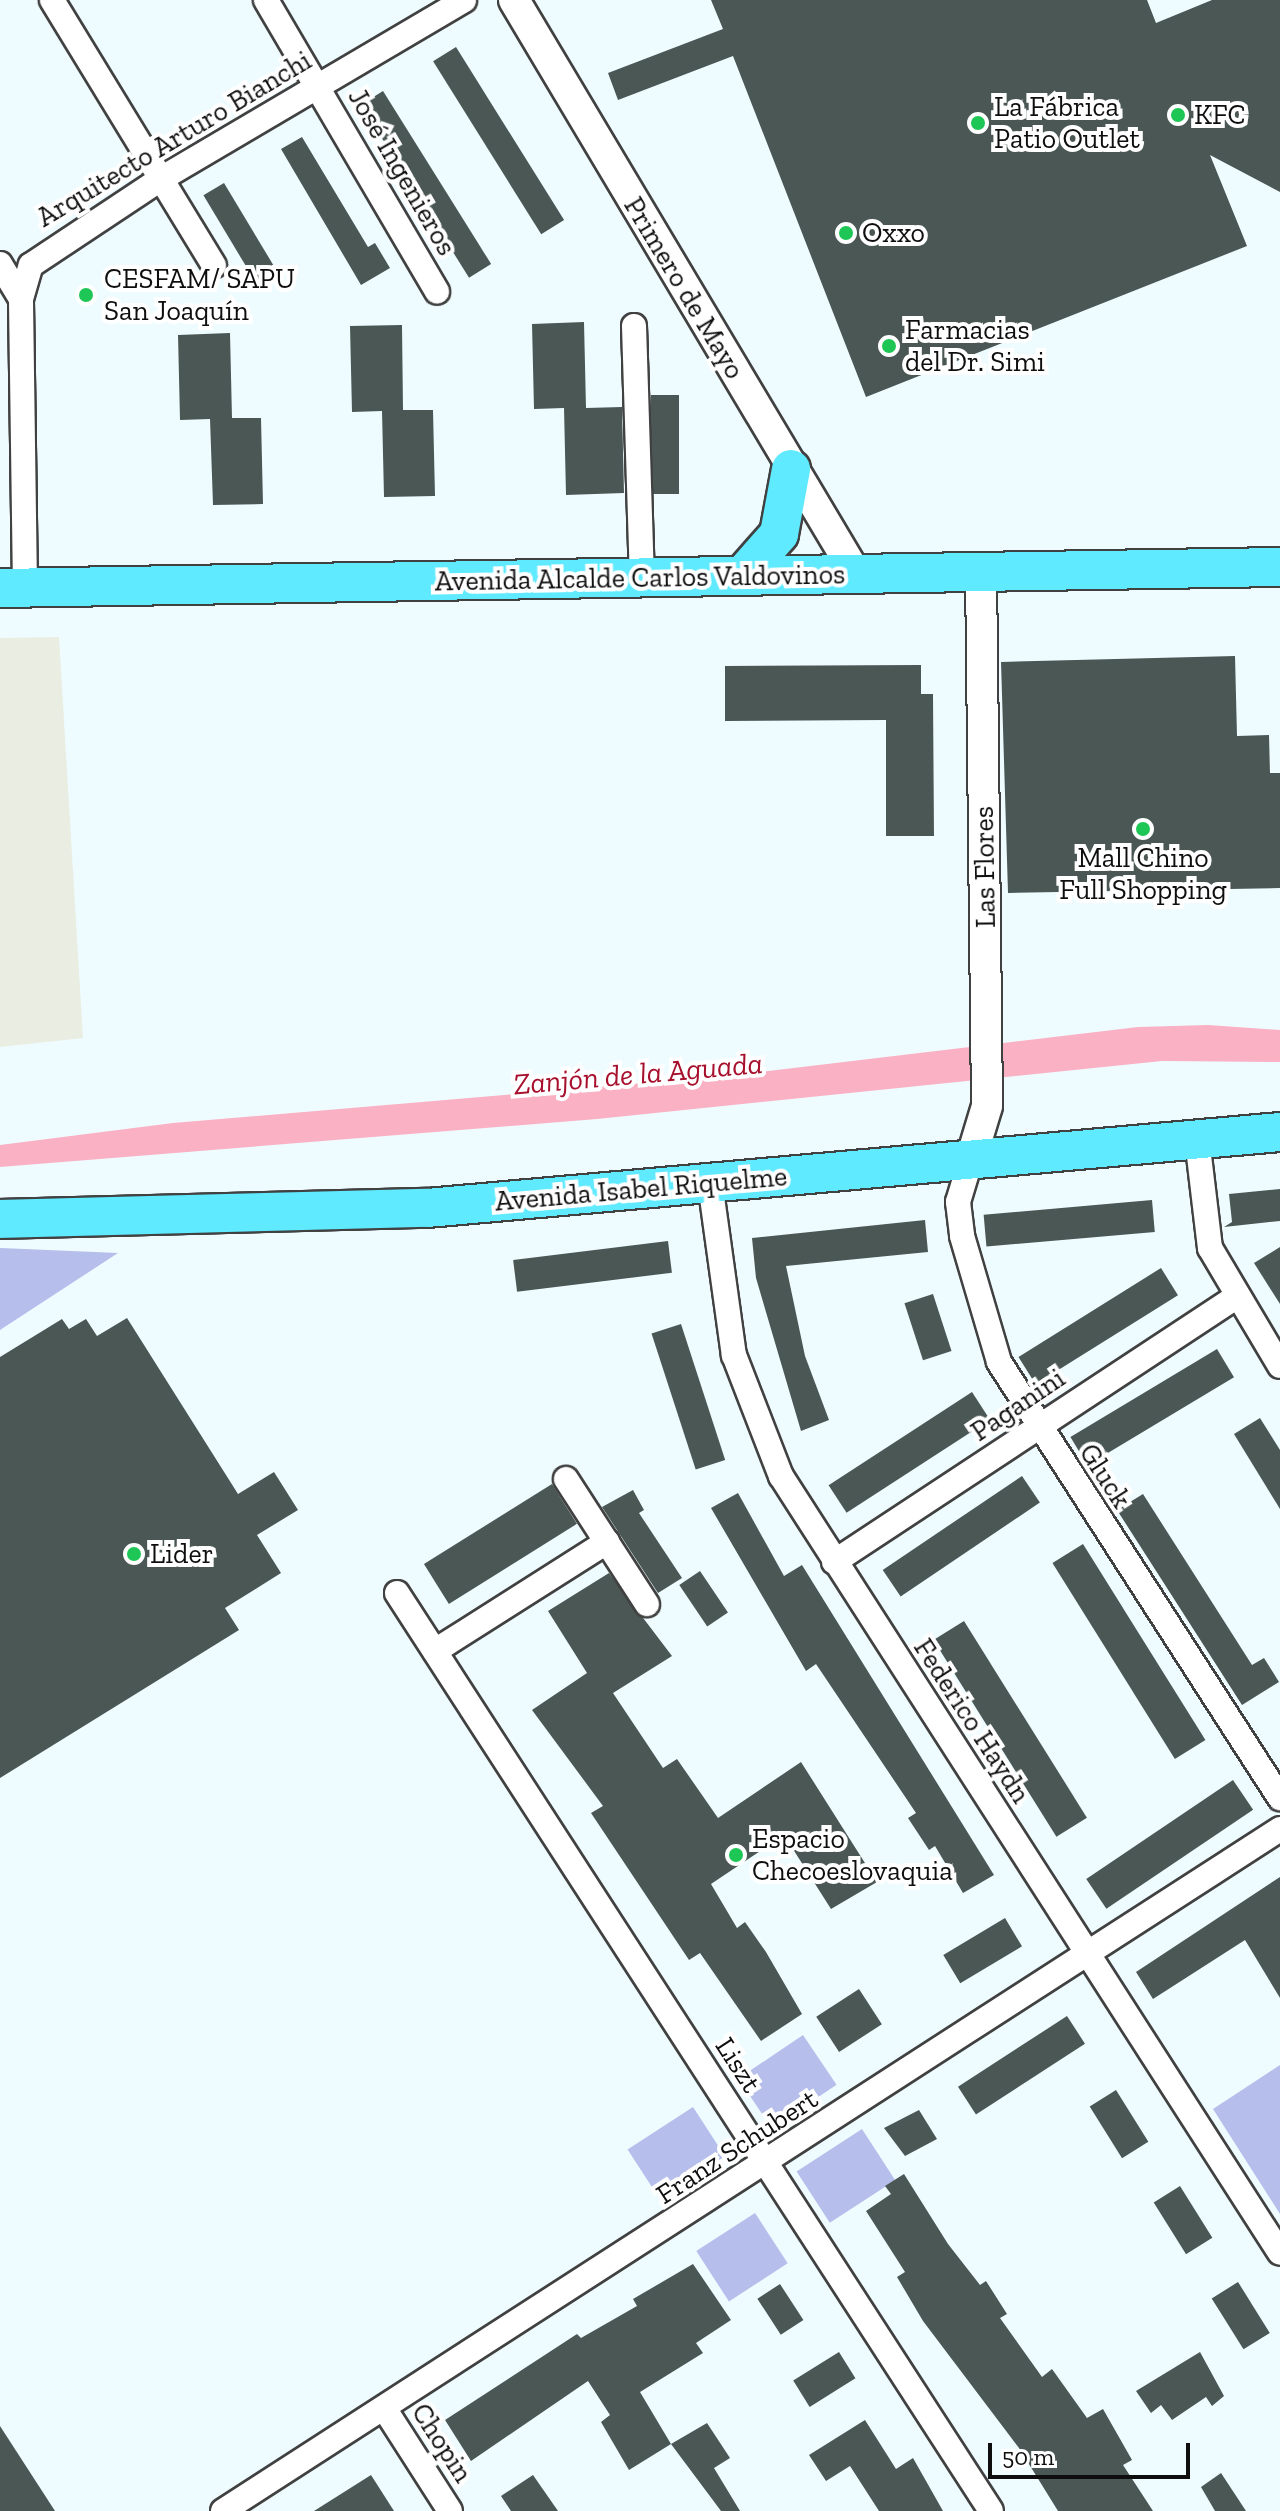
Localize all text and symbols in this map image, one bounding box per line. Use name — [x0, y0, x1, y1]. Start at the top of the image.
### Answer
street label: Arquitecto Arturo Bianchi — [30, 43, 318, 235]
street label: José Ingenieros — [341, 83, 463, 261]
place label: La Fábrica Patio Outlet — [994, 90, 1140, 156]
place label: KFC — [1194, 98, 1246, 132]
marker: KFC — [1169, 106, 1187, 124]
marker: La Fábrica Patio Outlet — [969, 114, 987, 132]
street label: Primero de Mayo — [617, 191, 751, 385]
place label: Oxxo — [862, 216, 925, 250]
marker: Oxxo — [837, 224, 855, 242]
place label: CESFAM/ SAPU San Joaquín — [104, 262, 295, 328]
marker: CESFAM/ SAPU San Joaquín — [75, 284, 97, 306]
place label: Farmacias del Dr. Simi — [905, 313, 1045, 379]
marker: Farmacias del Dr. Simi — [880, 337, 898, 355]
street label: Avenida Alcalde Carlos Valdovinos — [434, 558, 846, 598]
street label: Las Flores — [967, 806, 1003, 928]
marker: Mall Chino Full Shopping — [1134, 820, 1152, 838]
place label: Mall Chino Full Shopping — [1059, 841, 1227, 907]
water label: Zanjón de la Aguada — [511, 1045, 765, 1103]
street label: Avenida Isabel Riquelme — [494, 1159, 788, 1219]
street label: Paganini — [965, 1361, 1071, 1449]
street label: Gluck — [1072, 1437, 1138, 1515]
place label: Lider — [150, 1537, 213, 1571]
marker: Lider — [125, 1545, 143, 1563]
street label: Federico Haydn — [906, 1633, 1038, 1809]
place label: Espacio Checoeslovaquia — [752, 1822, 953, 1888]
marker: Espacio Checoeslovaquia — [727, 1846, 745, 1864]
street label: Liszt — [708, 2031, 768, 2099]
street label: Franz Schubert — [650, 2082, 824, 2212]
street label: Chopin — [404, 2397, 480, 2489]
scale bar — [992, 2427, 1194, 2477]
text: 50 m — [1002, 2442, 1054, 2471]

